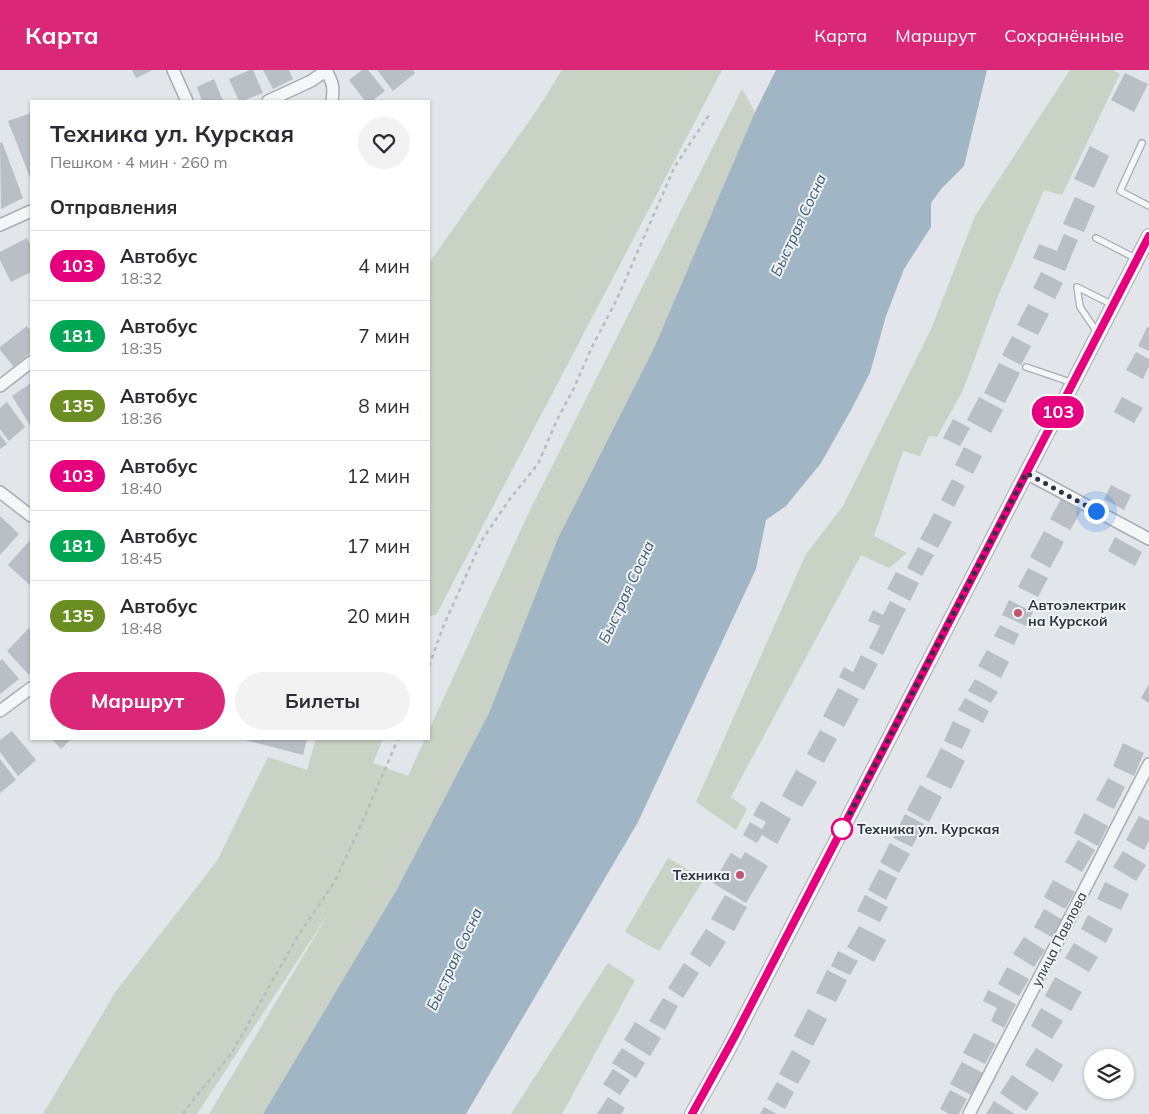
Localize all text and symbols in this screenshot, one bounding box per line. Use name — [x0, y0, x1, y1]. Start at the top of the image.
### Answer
text: Карта — [25, 20, 99, 50]
text: Карта — [814, 24, 867, 47]
text: Маршрут — [895, 24, 976, 47]
text: Сохранённые — [1004, 24, 1124, 47]
button: heart — [358, 117, 410, 169]
text: Техника ул. Курская — [50, 118, 294, 148]
text: Пешком · 4 мин · 260 m — [50, 152, 228, 172]
water label: Быстрая Сосна — [766, 171, 830, 279]
text: Отправления — [50, 195, 177, 219]
text: Автобус — [120, 244, 198, 268]
text: 103 — [61, 254, 94, 277]
text: 4 мин — [358, 254, 410, 278]
text: 18:32 — [120, 268, 162, 288]
text: Автобус — [120, 314, 198, 338]
text: 181 — [61, 324, 94, 347]
text: 7 мин — [358, 324, 410, 348]
text: 18:35 — [120, 338, 162, 358]
text: Автобус — [120, 384, 198, 408]
text: 135 — [61, 394, 94, 417]
text: 8 мин — [358, 394, 410, 418]
line badge: 103 — [1029, 396, 1087, 428]
text: 103 — [1042, 400, 1074, 423]
text: 18:36 — [120, 408, 162, 428]
text: Автобус — [120, 454, 198, 478]
text: 103 — [61, 464, 94, 487]
text: 12 мин — [347, 464, 410, 488]
text: 18:40 — [120, 478, 162, 498]
your location — [1084, 499, 1109, 524]
text: Автобус — [120, 524, 198, 548]
text: 181 — [61, 534, 94, 557]
text: 17 мин — [347, 534, 410, 558]
water label: Быстрая Сосна — [594, 538, 658, 646]
text: 18:45 — [120, 548, 162, 568]
text: Автобус — [120, 594, 198, 618]
place label: Автоэлектрик на Курской — [1028, 596, 1127, 630]
text: 135 — [61, 604, 94, 627]
text: 20 мин — [347, 604, 410, 628]
marker: Автоэлектрик на Курской — [1012, 607, 1024, 619]
text: 18:48 — [120, 618, 162, 638]
button: Маршрут — [50, 672, 225, 730]
button: Билеты — [235, 672, 410, 730]
marker: Техника ул. Курская — [831, 818, 853, 840]
place label: Техника ул. Курская — [857, 820, 999, 838]
place label: Техника — [673, 866, 730, 884]
marker: Техника — [734, 869, 746, 881]
street label: улица Павлова — [1027, 888, 1091, 990]
water label: Быстрая Сосна — [422, 905, 486, 1013]
map controls — [1084, 1049, 1134, 1099]
button: layers — [1084, 1049, 1134, 1099]

